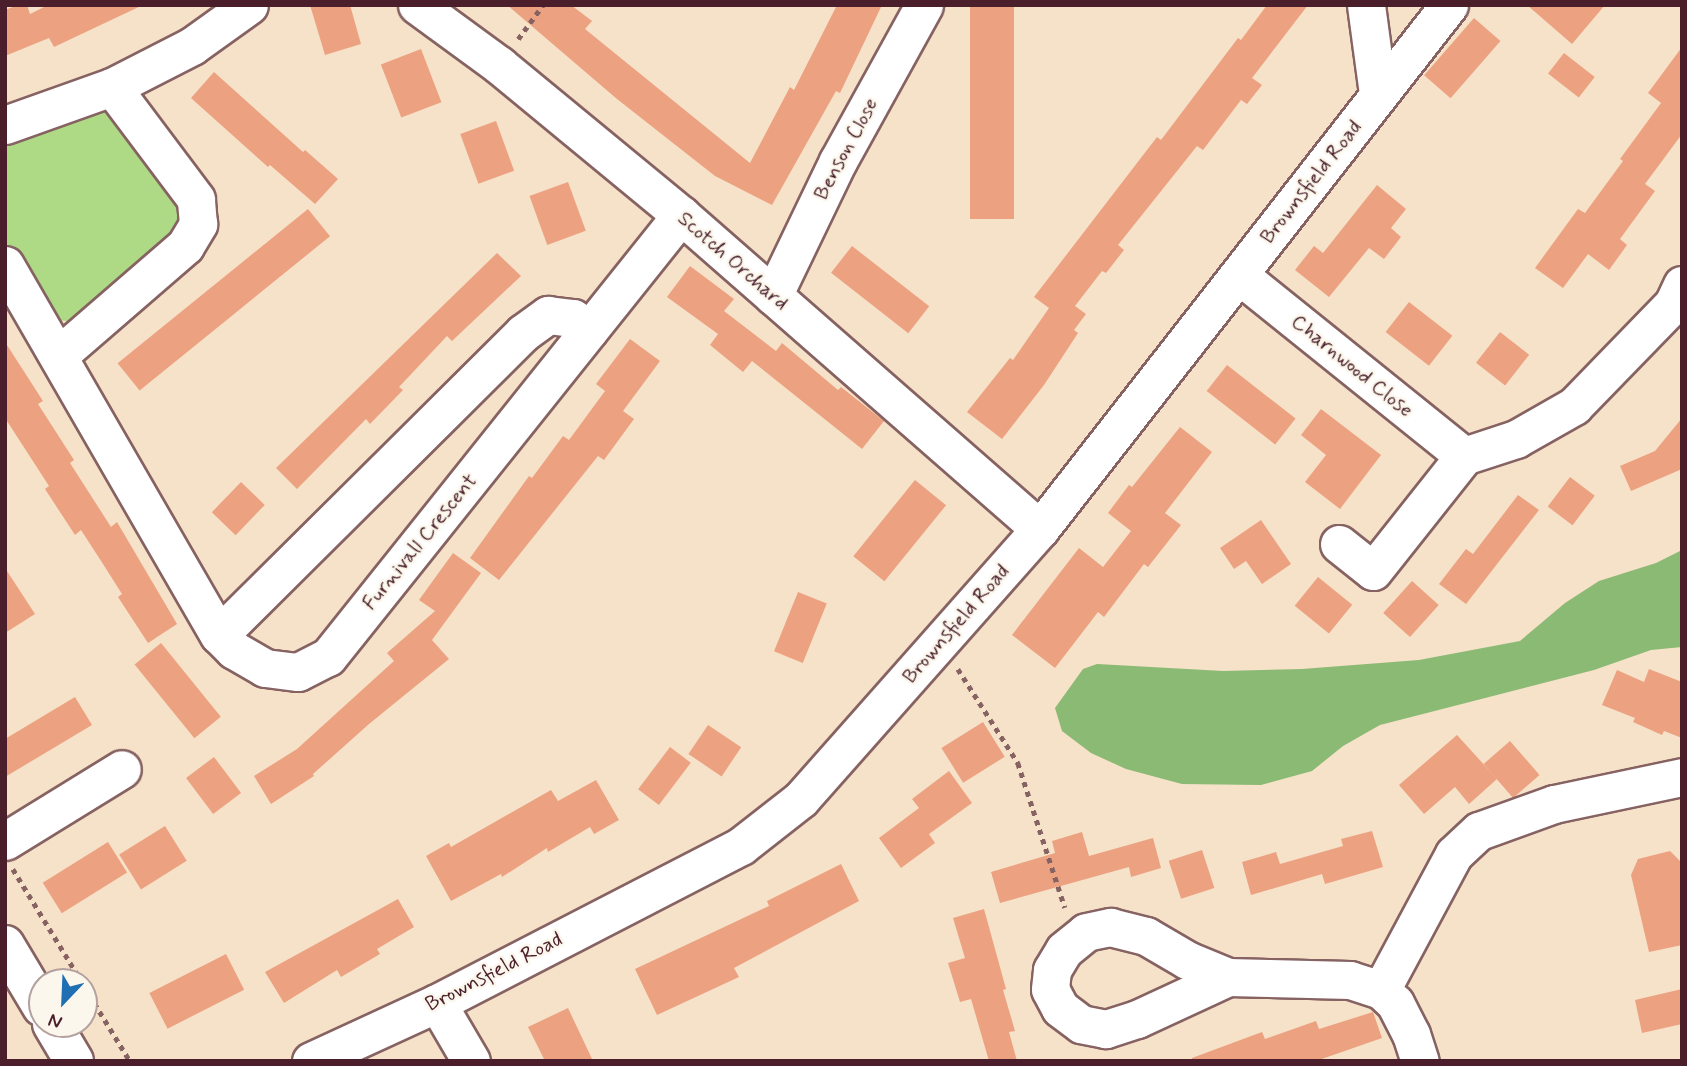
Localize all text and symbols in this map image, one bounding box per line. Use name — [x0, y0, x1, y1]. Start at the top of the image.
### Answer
street label: Benson Close — [808, 92, 884, 206]
street label: Brownsfield Road — [1255, 116, 1367, 248]
street label: Scotch Orchard — [672, 206, 794, 316]
street label: Charnwood Close — [1286, 309, 1418, 423]
street label: Furnivall Crescent — [357, 469, 483, 615]
street label: Brownsfield Road — [898, 560, 1014, 688]
street label: Brownsfield Road — [422, 927, 566, 1017]
north arrow — [28, 968, 98, 1038]
text: N — [45, 1007, 66, 1035]

